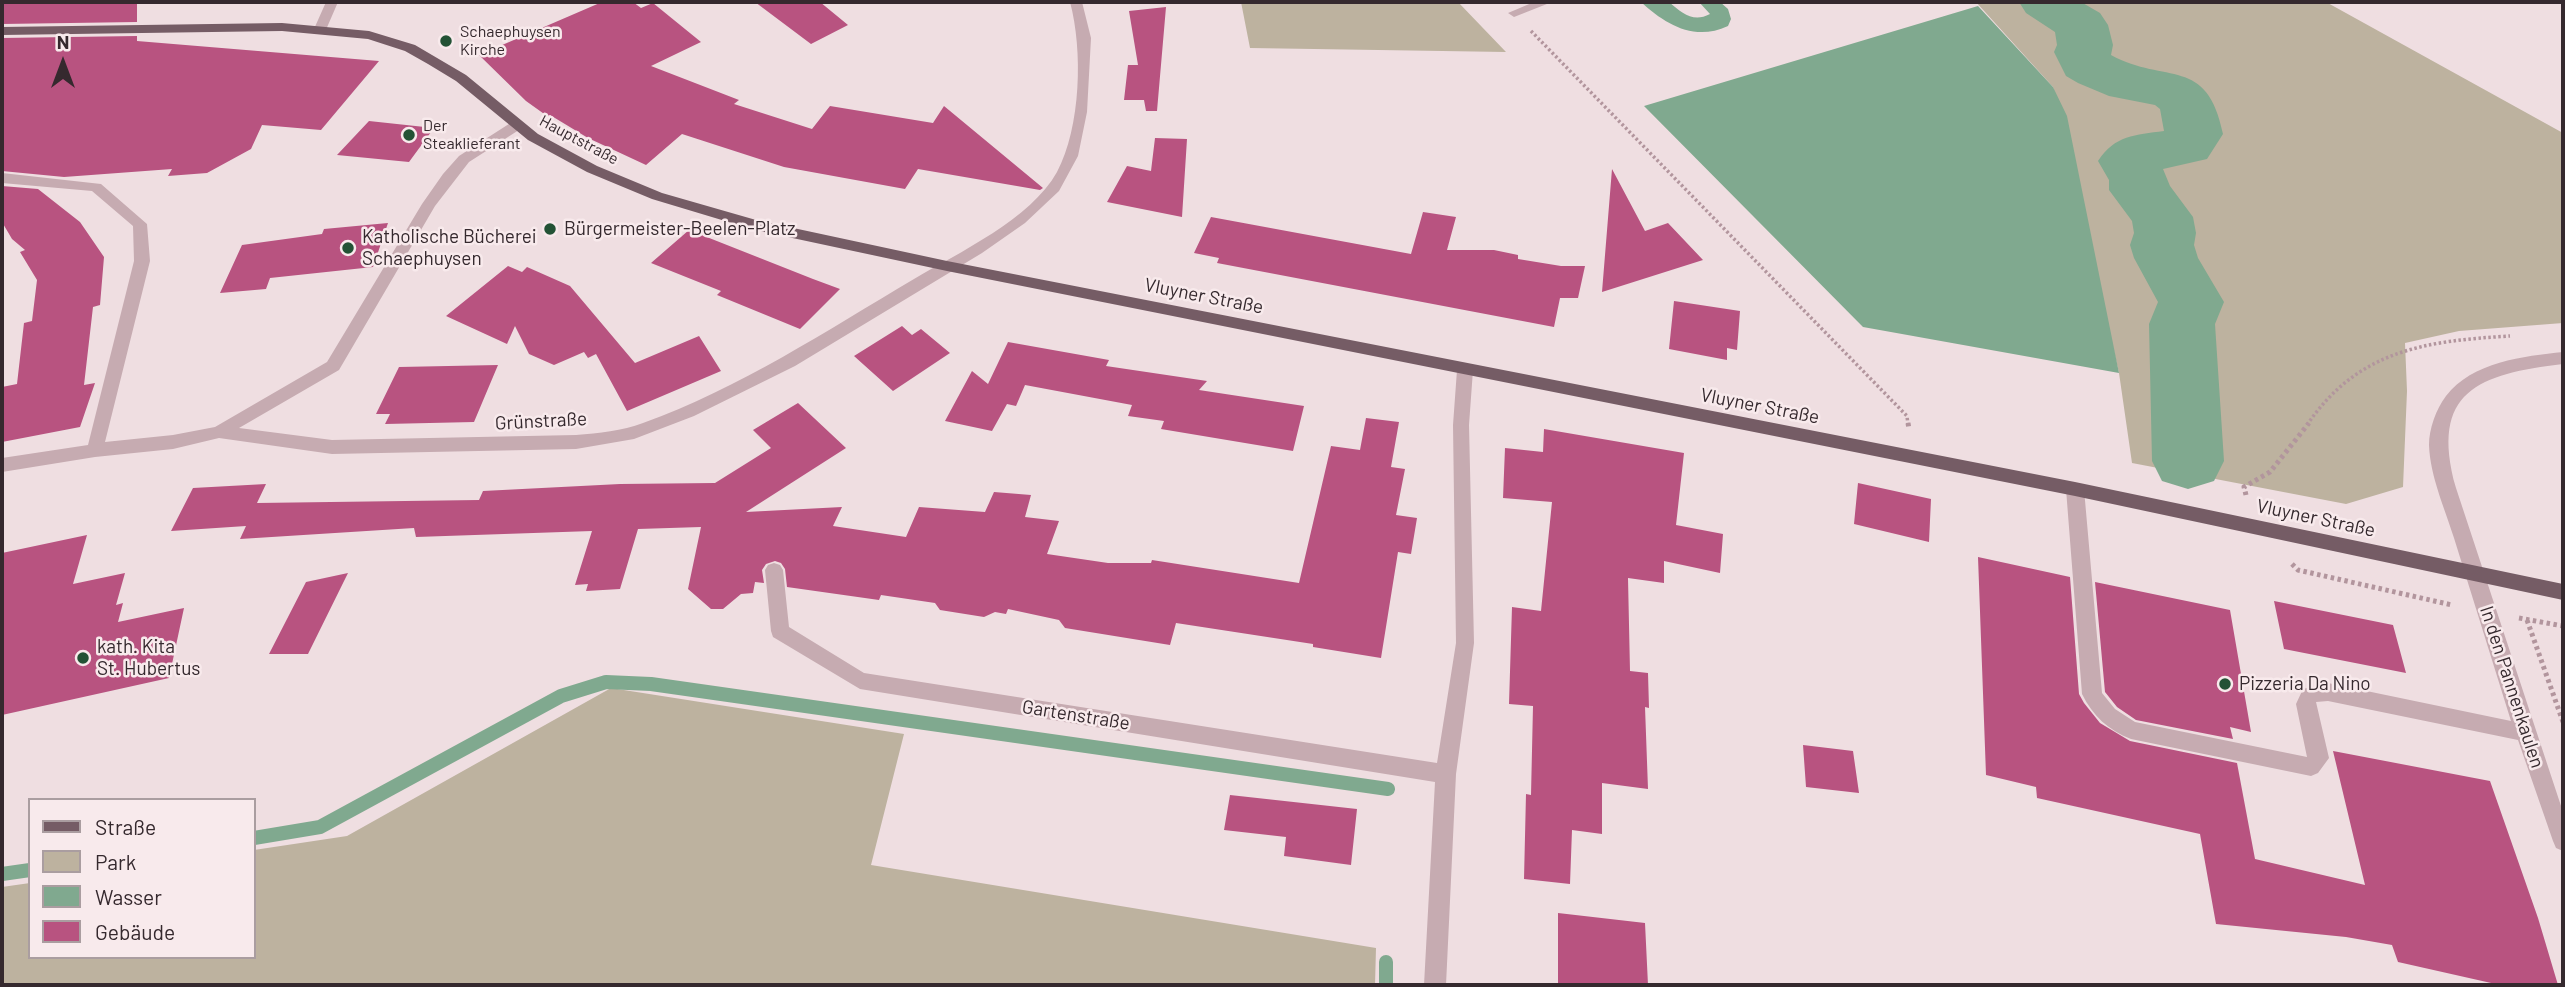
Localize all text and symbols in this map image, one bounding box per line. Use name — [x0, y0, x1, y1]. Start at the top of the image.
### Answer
place label: Schaephuysen Kirche — [460, 22, 561, 60]
north arrow — [28, 28, 98, 98]
text: N — [57, 30, 69, 53]
marker: Schaephuysen Kirche — [438, 33, 454, 49]
street label: Hauptstraße — [536, 111, 622, 169]
place label: Der Steaklieferant — [423, 116, 521, 154]
marker: Der Steaklieferant — [401, 127, 417, 143]
place label: Bürgermeister-Beelen-Platz — [564, 218, 795, 240]
marker: Bürgermeister-Beelen-Platz — [542, 221, 558, 237]
place label: Katholische Bücherei Schaephuysen — [362, 226, 537, 270]
marker: Katholische Bücherei Schaephuysen — [340, 240, 356, 256]
street label: Vluyner Straße — [1143, 273, 1265, 319]
street label: Vluyner Straße — [1699, 383, 1821, 429]
street label: Grünstraße — [494, 407, 588, 435]
street label: Vluyner Straße — [2255, 494, 2377, 542]
street label: In den Pannenkaulen — [2475, 603, 2549, 771]
place label: kath. Kita St. Hubertus — [97, 636, 200, 680]
marker: kath. Kita St. Hubertus — [75, 650, 91, 666]
place label: Pizzeria Da Nino — [2239, 673, 2371, 695]
marker: Pizzeria Da Nino — [2217, 676, 2233, 692]
street label: Gartenstraße — [1021, 695, 1131, 735]
legend — [28, 798, 256, 959]
text: Straße — [95, 814, 156, 839]
text: Park — [95, 849, 136, 874]
text: Wasser — [95, 884, 162, 909]
text: Gebäude — [95, 919, 175, 944]

